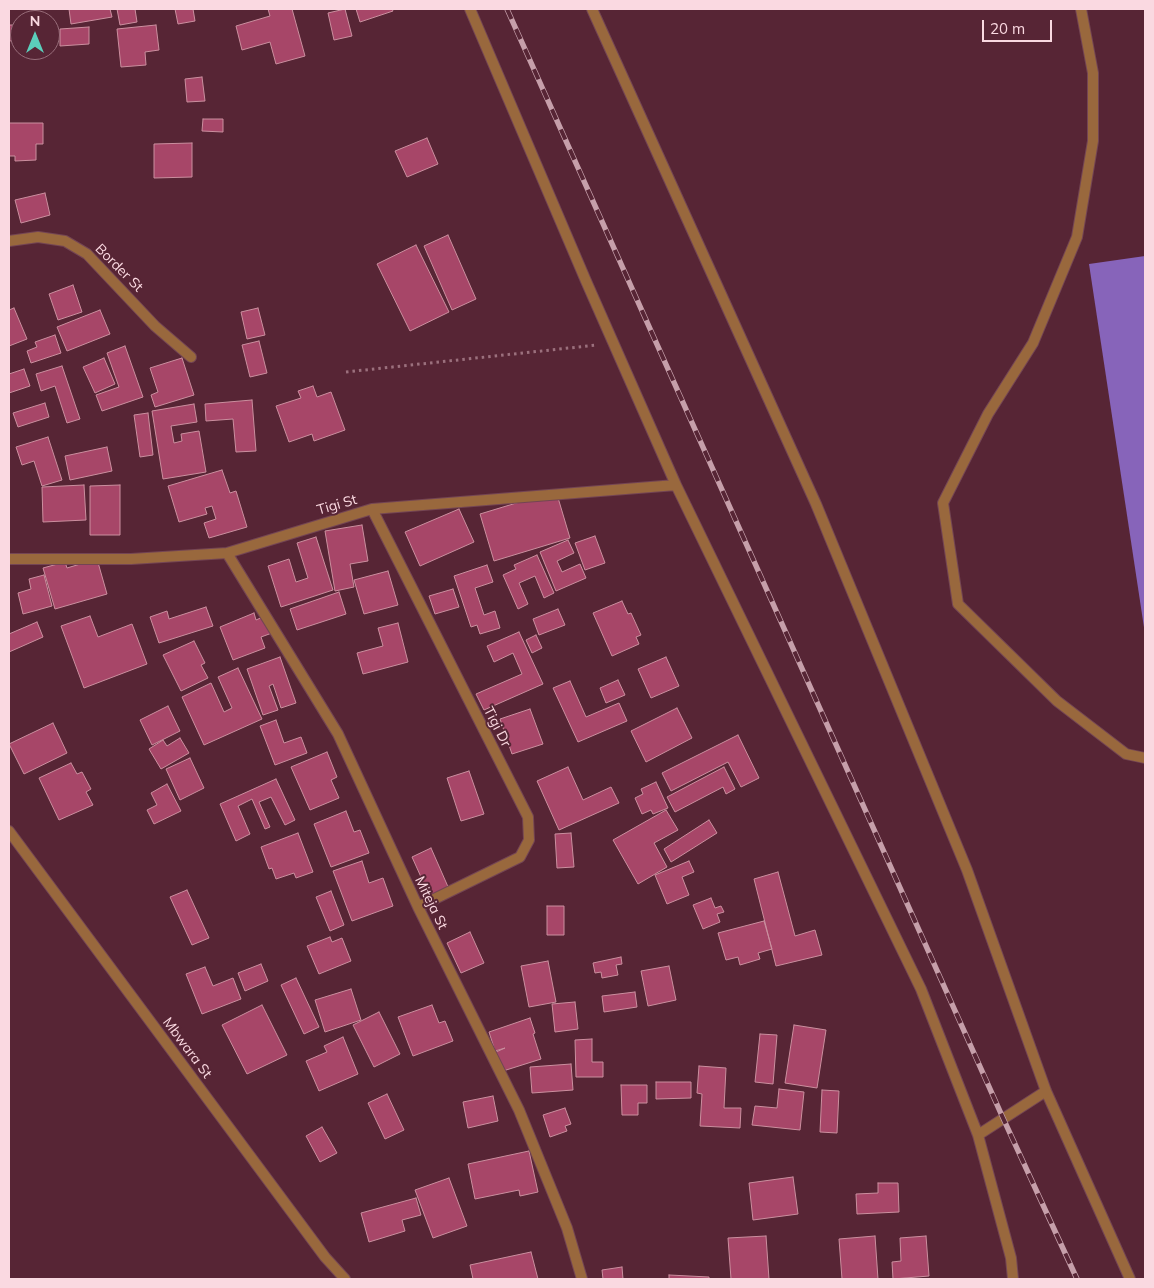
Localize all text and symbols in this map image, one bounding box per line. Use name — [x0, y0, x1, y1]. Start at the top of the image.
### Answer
north arrow — [10, 10, 60, 60]
scale bar — [984, 10, 1054, 42]
text: N — [30, 12, 40, 30]
text: 20 m — [990, 19, 1025, 38]
street label: Border St — [92, 241, 146, 295]
street label: Tigi St — [315, 491, 359, 519]
street label: Tigi Dr — [480, 704, 514, 750]
street label: Miteja St — [411, 874, 451, 932]
street label: Mbwara St — [159, 1014, 215, 1082]

